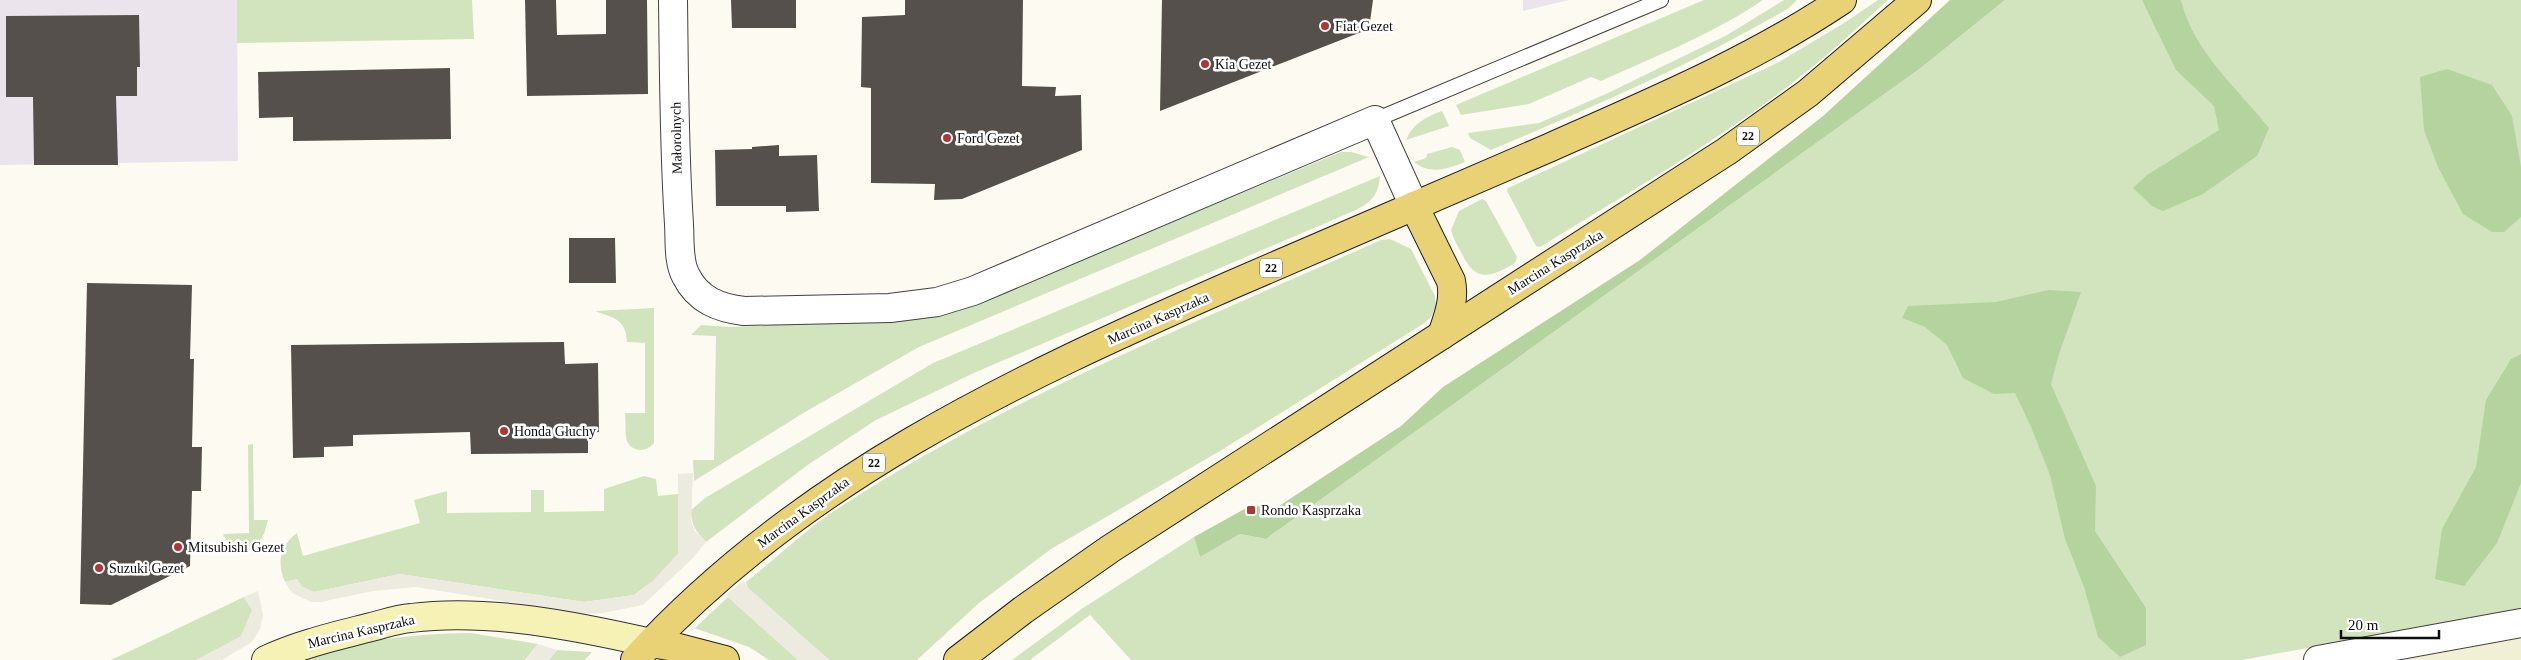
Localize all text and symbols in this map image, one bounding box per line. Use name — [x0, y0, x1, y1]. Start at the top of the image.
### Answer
place label: Fiat Gezet — [1335, 19, 1393, 34]
marker: Fiat Gezet — [1319, 20, 1331, 32]
place label: Kia Gezet — [1215, 57, 1271, 72]
marker: Kia Gezet — [1199, 58, 1211, 70]
street label: Małorolnych — [668, 102, 685, 174]
road number: 22 — [1737, 126, 1759, 146]
place label: Ford Gezet — [957, 131, 1020, 146]
marker: Ford Gezet — [941, 132, 953, 144]
street label: Marcina Kasprzaka — [1505, 227, 1606, 298]
road number: 22 — [1260, 258, 1282, 278]
street label: Marcina Kasprzaka — [1105, 289, 1212, 348]
place label: Honda Głuchy — [514, 424, 596, 439]
marker: Honda Głuchy — [498, 425, 510, 437]
road number: 22 — [863, 453, 885, 472]
street label: Marcina Kasprzaka — [755, 474, 853, 551]
place label: Rondo Kasprzaka — [1261, 503, 1362, 518]
marker: Rondo Kasprzaka — [1245, 504, 1257, 516]
place label: Mitsubishi Gezet — [188, 540, 284, 555]
marker: Mitsubishi Gezet — [172, 541, 184, 553]
place label: Suzuki Gezet — [109, 561, 184, 576]
marker: Suzuki Gezet — [93, 562, 105, 574]
scale bar — [2341, 608, 2438, 640]
street label: Marcina Kasprzaka — [306, 612, 417, 651]
text: 20 m — [2348, 617, 2379, 633]

